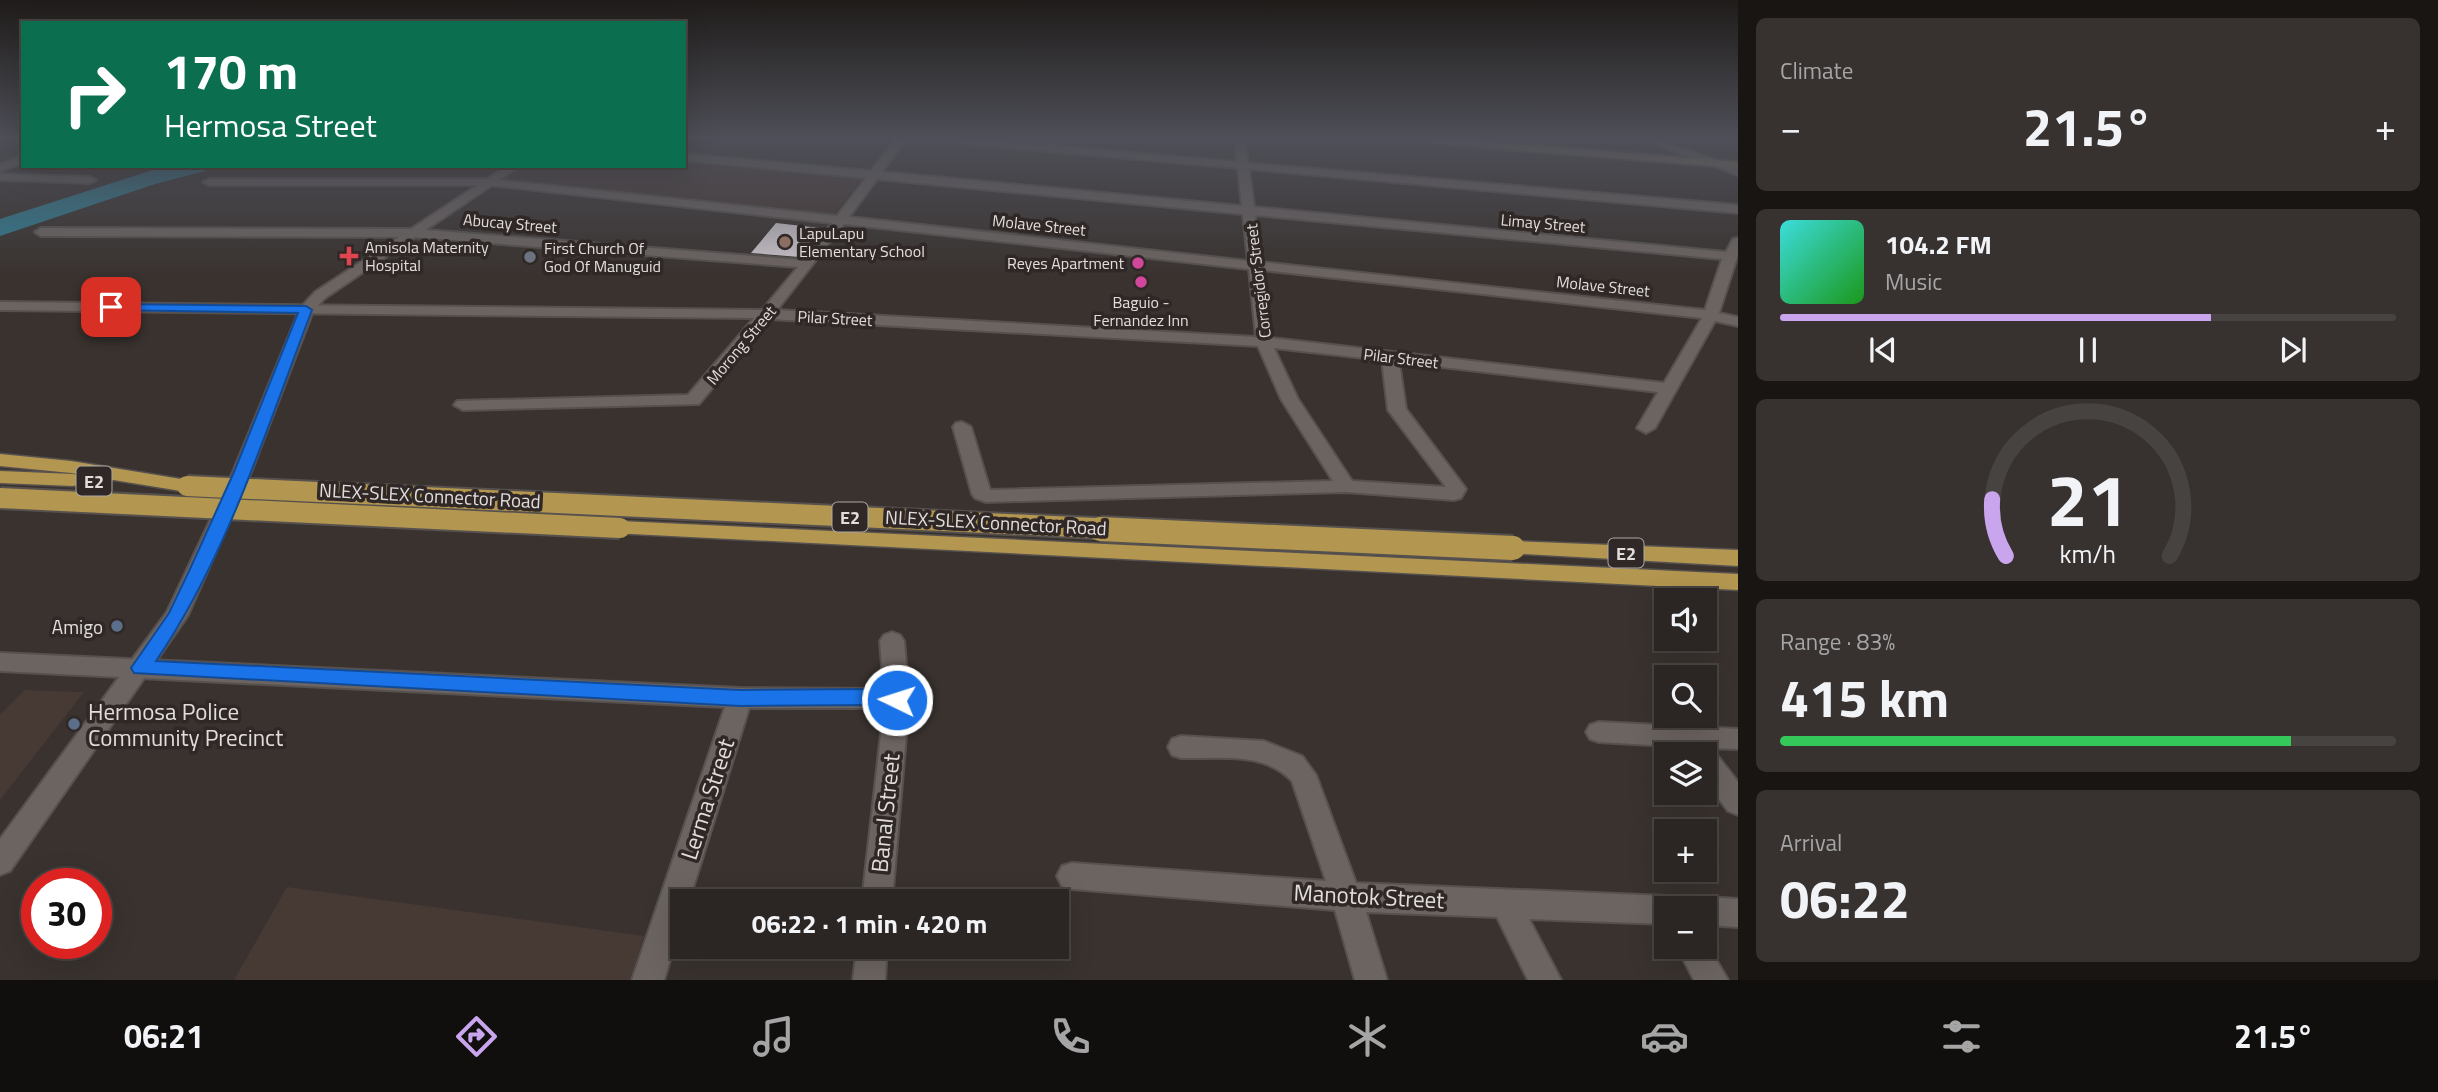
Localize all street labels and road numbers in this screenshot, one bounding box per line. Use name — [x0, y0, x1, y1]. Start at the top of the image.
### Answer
street label: Abucay Street — [462, 207, 558, 239]
street label: Limay Street — [1500, 207, 1587, 239]
street label: Molave Street — [991, 208, 1087, 242]
street label: Corregidor Street — [1239, 222, 1277, 340]
street label: Molave Street — [1555, 269, 1651, 303]
street label: Morong Street — [701, 300, 782, 390]
street label: Pilar Street — [797, 304, 873, 332]
street label: Pilar Street — [1362, 342, 1440, 375]
road number: E2 — [76, 466, 112, 495]
street label: NLEX-SLEX Connector Road — [318, 475, 542, 515]
street label: NLEX-SLEX Connector Road — [884, 502, 1108, 542]
road number: E2 — [832, 503, 868, 532]
road number: E2 — [1608, 538, 1644, 568]
street label: Lerma Street — [671, 734, 743, 864]
street label: Banal Street — [861, 752, 909, 874]
street label: Manotok Street — [1293, 875, 1445, 917]

